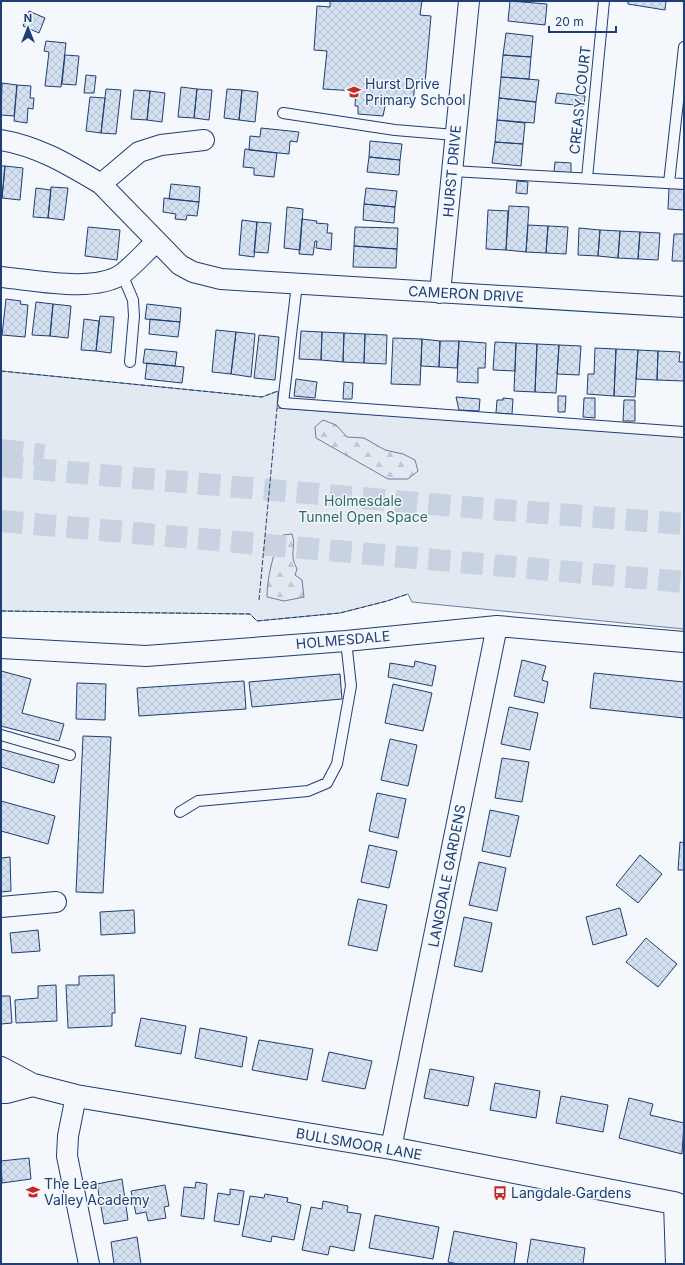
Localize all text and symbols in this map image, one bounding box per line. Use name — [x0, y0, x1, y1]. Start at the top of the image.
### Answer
north arrow — [8, 8, 48, 48]
scale bar — [549, 8, 616, 34]
text: N — [24, 11, 32, 25]
text: 20 m — [555, 14, 584, 29]
street label: CREASY COURT — [565, 45, 594, 155]
place label: Hurst Drive Primary School — [365, 75, 466, 108]
school or university icon: Hurst Drive Primary School — [346, 84, 362, 100]
street label: HURST DRIVE — [439, 124, 464, 218]
street label: CAMERON DRIVE — [408, 282, 524, 305]
park label: Holmesdale Tunnel Open Space — [298, 492, 428, 525]
street label: HOLMESDALE — [295, 627, 391, 652]
street label: LANGDALE GARDENS — [424, 803, 469, 949]
street label: BULLSMOOR LANE — [295, 1124, 424, 1163]
place label: The Lea Valley Academy — [44, 1175, 150, 1208]
school or university icon: The Lea Valley Academy — [25, 1184, 41, 1200]
place label: Langdale Gardens — [511, 1184, 631, 1201]
bus stop icon: Langdale Gardens — [492, 1185, 508, 1201]

